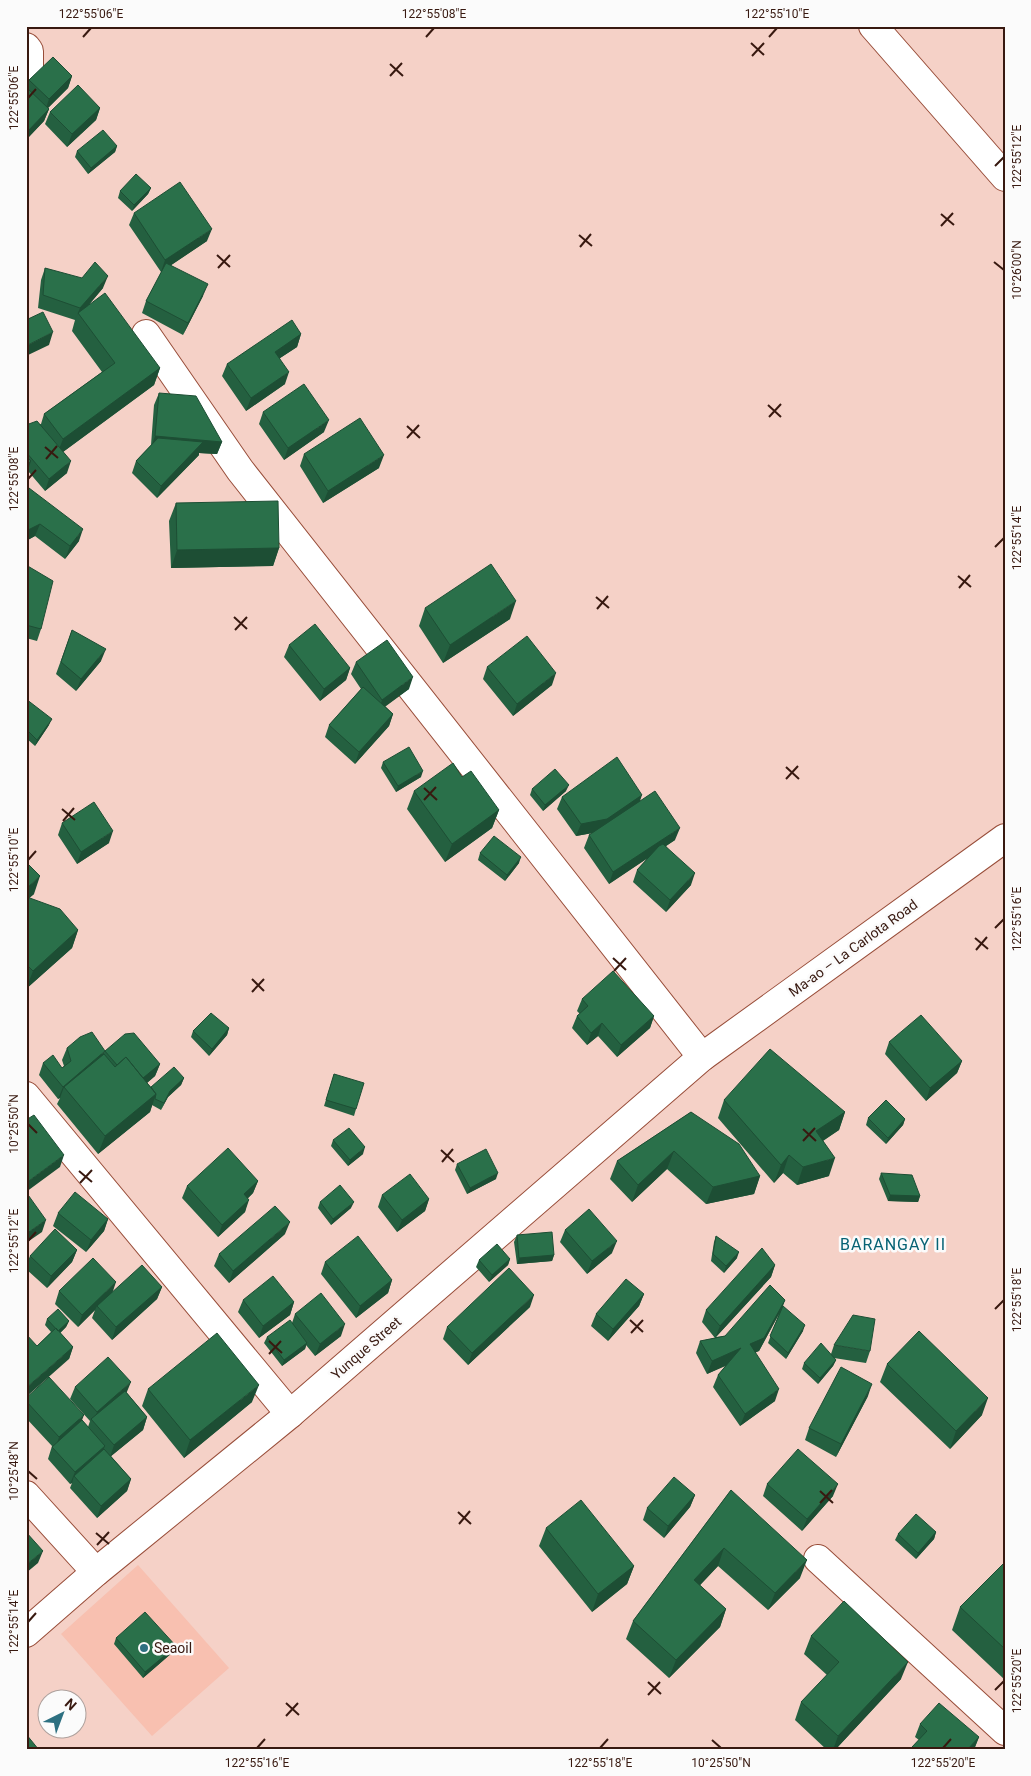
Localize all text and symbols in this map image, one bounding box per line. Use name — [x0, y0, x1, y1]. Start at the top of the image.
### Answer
text: 122°55'06"E — [59, 7, 123, 21]
text: 122°55'08"E — [402, 7, 466, 21]
text: 122°55'10"E — [745, 7, 809, 21]
text: 122°55'06"E — [7, 66, 21, 130]
text: 122°55'12"E — [1010, 125, 1024, 189]
text: 10°26'00"N — [1010, 240, 1024, 300]
text: 122°55'08"E — [7, 447, 21, 511]
text: 122°55'14"E — [1010, 506, 1024, 570]
text: 122°55'10"E — [7, 828, 21, 892]
text: 122°55'16"E — [1010, 887, 1024, 951]
street label: Ma-ao – La Carlota Road — [786, 896, 920, 1000]
text: 10°25'50"N — [7, 1094, 21, 1154]
text: 122°55'12"E — [7, 1209, 21, 1273]
district label: BARANGAY II — [840, 1235, 946, 1254]
text: 122°55'18"E — [1010, 1268, 1024, 1332]
street label: Yunque Street — [328, 1313, 404, 1383]
text: 10°25'48"N — [7, 1441, 21, 1501]
text: 122°55'14"E — [7, 1590, 21, 1654]
place label: Seaoil — [154, 1640, 192, 1656]
marker: Seaoil — [138, 1642, 150, 1654]
text: 122°55'20"E — [1010, 1649, 1024, 1713]
north arrow — [38, 1688, 88, 1738]
text: N — [62, 1695, 80, 1714]
text: 122°55'16"E — [225, 1756, 289, 1770]
text: 122°55'18"E — [568, 1756, 632, 1770]
text: 10°25'50"N — [691, 1756, 751, 1770]
text: 122°55'20"E — [911, 1756, 975, 1770]

